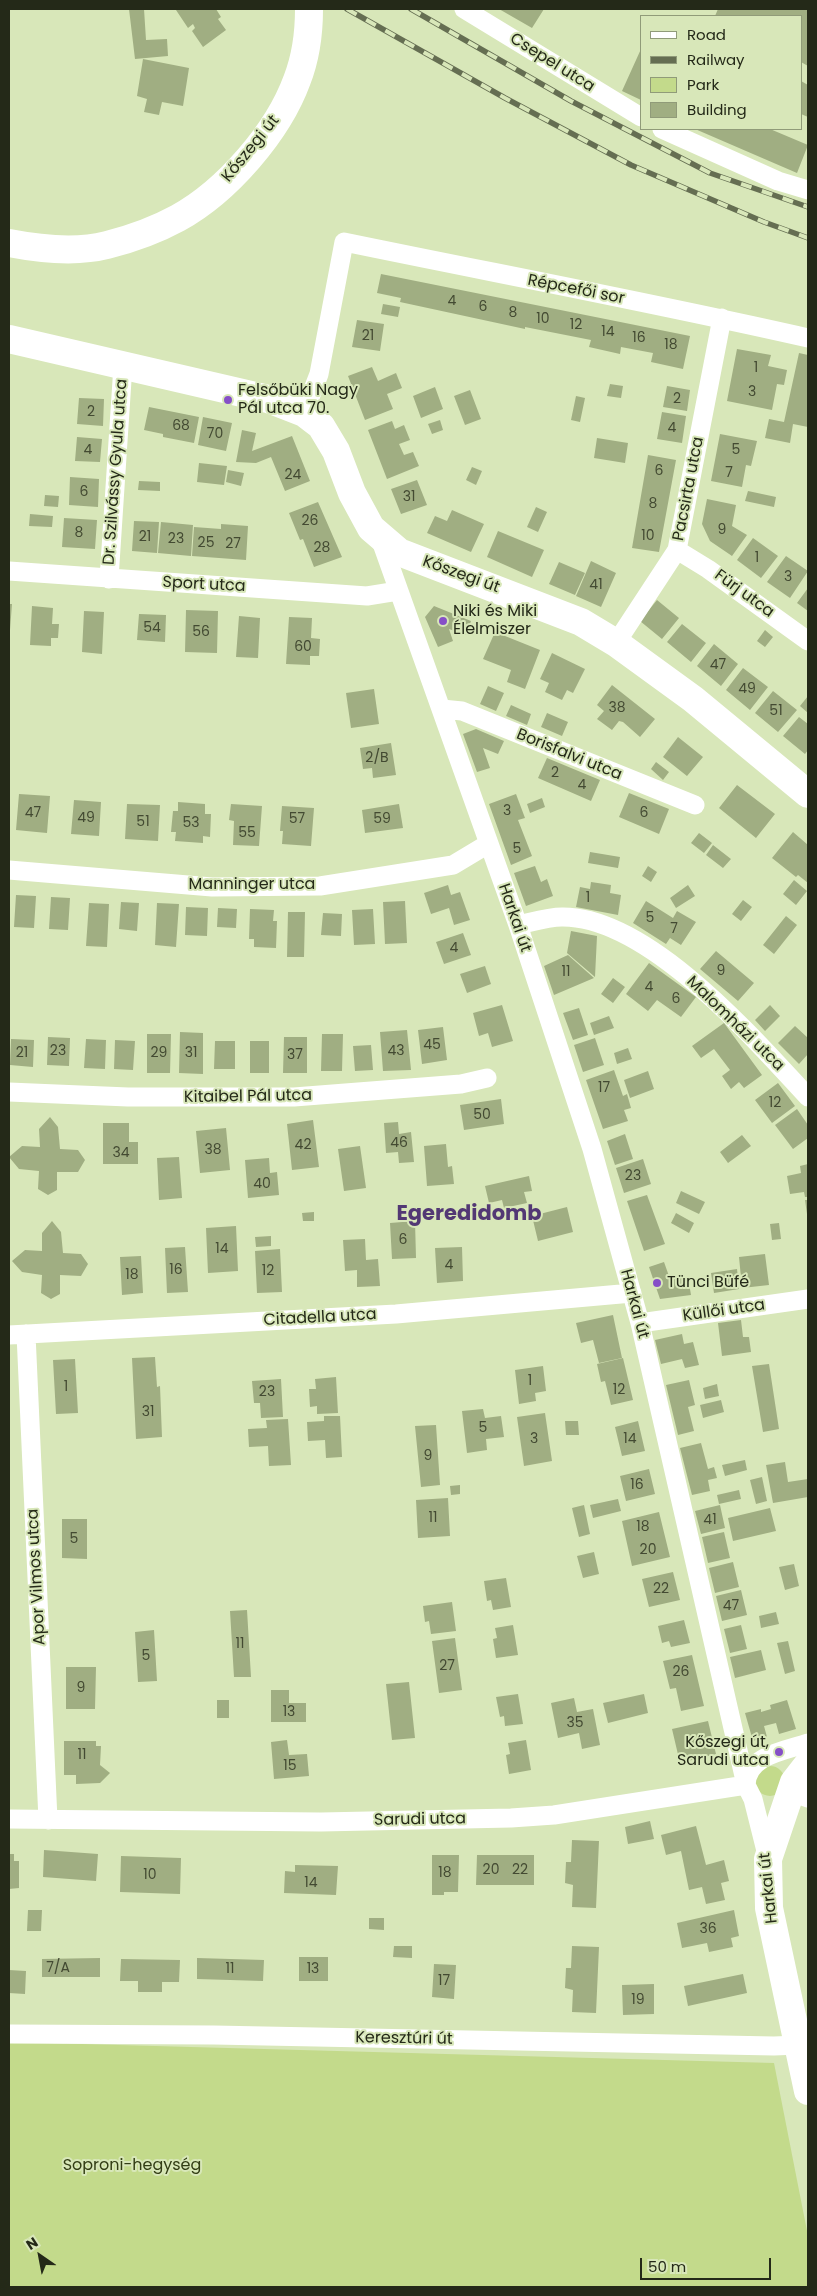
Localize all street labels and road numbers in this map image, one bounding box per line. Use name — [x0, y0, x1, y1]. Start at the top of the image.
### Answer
street label: Csepel utca — [506, 29, 598, 97]
street label: Kőszegi út — [218, 112, 284, 186]
street label: Répcefői sor — [526, 271, 626, 309]
street label: Dr. Szilvássy Gyula utca — [100, 378, 132, 566]
street label: Pacsirta utca — [670, 435, 708, 543]
street label: Kőszegi út — [420, 552, 502, 598]
street label: Fürj utca — [710, 566, 778, 622]
street label: Sport utca — [162, 573, 246, 597]
street label: Borisfalvi utca — [513, 725, 625, 785]
street label: Manninger utca — [189, 875, 315, 895]
street label: Harkai út — [493, 881, 535, 955]
street label: Malomházi utca — [682, 973, 788, 1075]
street label: Kitaibel Pál utca — [184, 1086, 312, 1108]
street label: Harkai út — [616, 1267, 652, 1341]
street label: Küllői utca — [682, 1296, 766, 1326]
street label: Citadella utca — [263, 1305, 377, 1331]
street label: Apor Vilmos utca — [24, 1508, 50, 1646]
street label: Sarudi utca — [374, 1810, 466, 1830]
street label: Harkai út — [756, 1852, 782, 1924]
street label: Keresztúri út — [355, 2029, 453, 2049]

